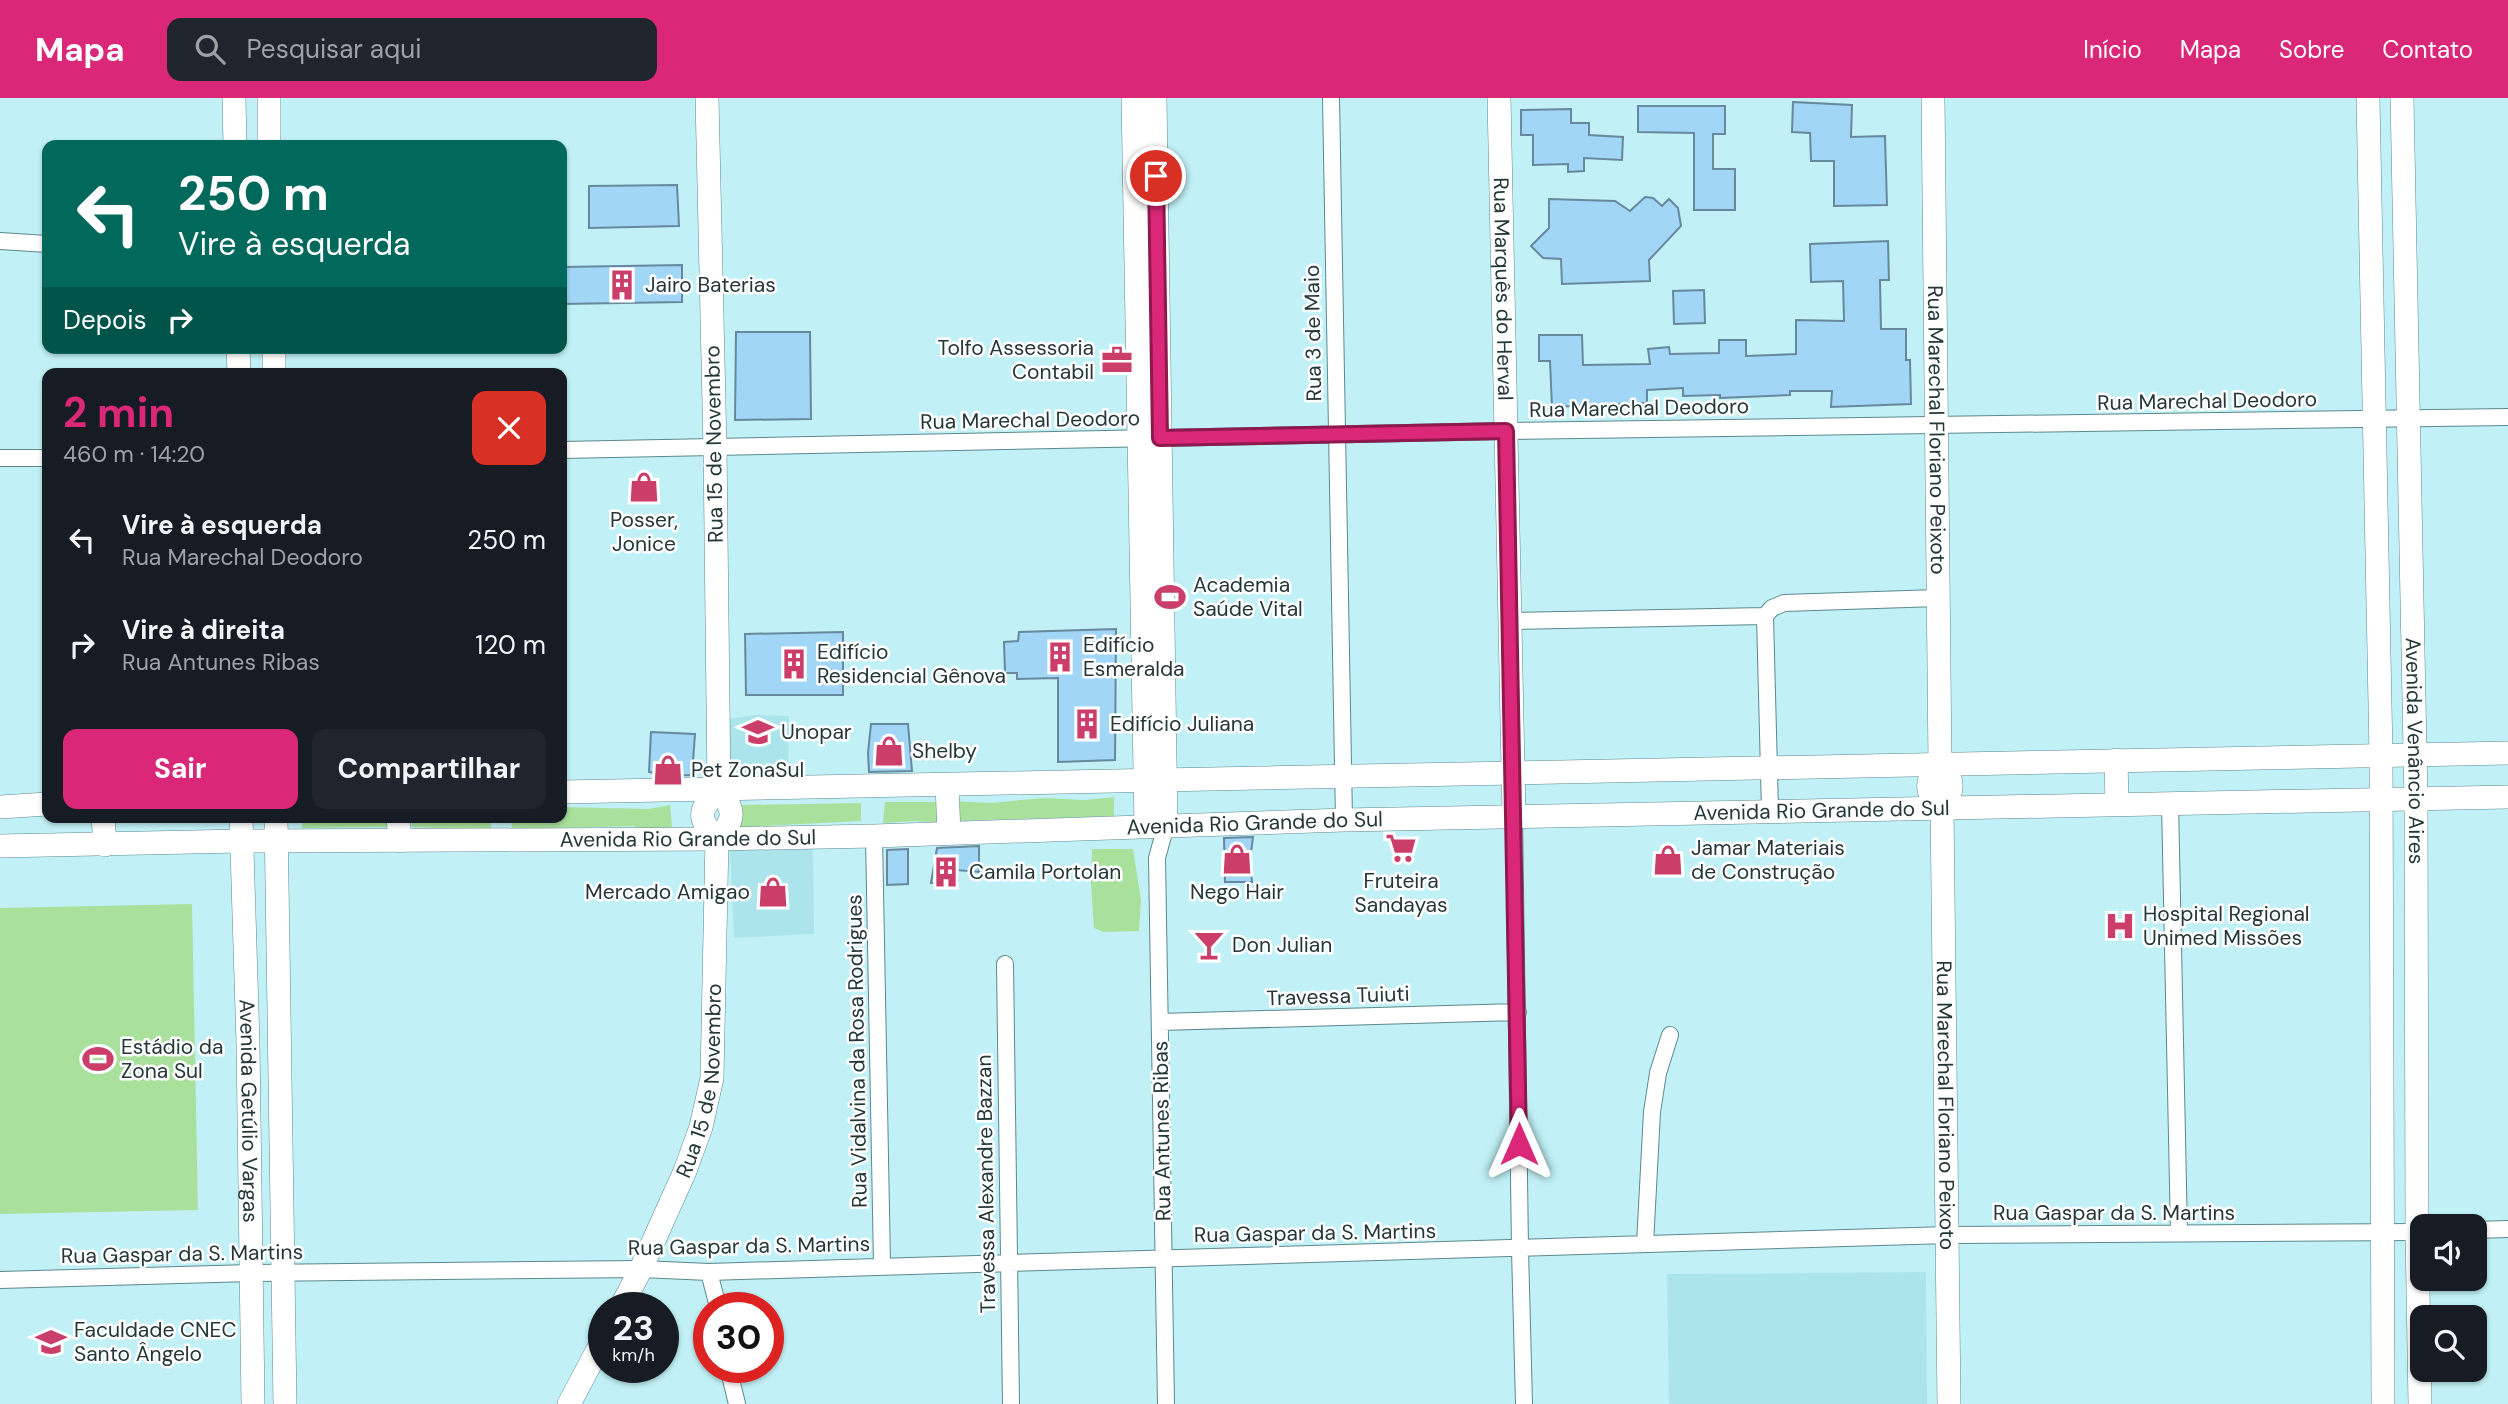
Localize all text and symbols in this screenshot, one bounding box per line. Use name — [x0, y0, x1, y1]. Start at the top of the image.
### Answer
search box — [167, 18, 657, 81]
text: Mapa — [35, 28, 125, 71]
icon: search — [191, 30, 229, 68]
text: Pesquisar aqui — [247, 32, 421, 66]
text: Início — [2083, 34, 2142, 65]
text: Mapa — [2180, 34, 2241, 65]
text: Sobre — [2279, 34, 2344, 65]
text: Contato — [2382, 34, 2473, 65]
pin — [1126, 146, 1186, 206]
icon: arrive — [1137, 157, 1175, 195]
text: 250 m — [178, 161, 329, 225]
icon: left — [63, 168, 154, 259]
street label: Rua Marquês do Herval — [1487, 177, 1519, 401]
text: Vire à esquerda — [178, 223, 410, 265]
street label: Rua 3 de Maio — [1298, 264, 1328, 402]
building icon: Jairo Baterias — [605, 268, 639, 302]
place label: Jairo Baterias — [645, 271, 776, 299]
street label: Rua Marechal Floriano Peixoto — [1921, 285, 1952, 575]
icon: right — [161, 301, 199, 339]
text: Depois — [63, 303, 147, 337]
place label: Tolfo Assessoria Contabil — [937, 334, 1094, 386]
office icon: Tolfo Assessoria Contabil — [1100, 343, 1134, 377]
street label: Rua 15 de Novembro — [698, 345, 730, 543]
text: 2 min — [63, 385, 174, 440]
street label: Rua Marechal Deodoro — [2097, 385, 2317, 417]
button: close — [472, 391, 546, 465]
street label: Rua Marechal Deodoro — [1529, 392, 1749, 424]
street label: Rua Marechal Deodoro — [920, 404, 1140, 436]
text: 460 m · 14:20 — [63, 439, 205, 469]
shop icon: Posser, Jonice — [627, 470, 661, 504]
place label: Posser, Jonice — [610, 506, 678, 558]
text: Vire à esquerda — [122, 508, 322, 542]
icon: left — [63, 521, 101, 559]
text: 250 m — [467, 523, 546, 557]
text: Rua Marechal Deodoro — [122, 542, 363, 572]
place label: Academia Saúde Vital — [1193, 571, 1303, 623]
sports icon: Academia Saúde Vital — [1153, 580, 1187, 614]
text: Vire à direita — [122, 613, 285, 647]
icon: right — [63, 626, 101, 664]
text: 120 m — [475, 628, 546, 662]
place label: Edifício Esmeralda — [1083, 631, 1185, 683]
street label: Avenida Venâncio Aires — [2399, 637, 2430, 864]
place label: Edifício Residencial Gênova — [817, 638, 1006, 690]
building icon: Edifício Esmeralda — [1043, 640, 1077, 674]
text: Rua Antunes Ribas — [122, 647, 320, 677]
building icon: Edifício Residencial Gênova — [777, 647, 811, 681]
building icon: Edifício Juliana — [1070, 707, 1104, 741]
place label: Edifício Juliana — [1110, 710, 1254, 738]
school or university icon: Unopar — [741, 715, 775, 749]
place label: Unopar — [781, 718, 852, 746]
button: Sair — [63, 729, 298, 809]
button: Compartilhar — [312, 729, 546, 809]
shop icon: Shelby — [872, 734, 906, 768]
place label: Shelby — [912, 737, 977, 765]
shop icon: Pet ZonaSul — [651, 753, 685, 787]
place label: Pet ZonaSul — [691, 756, 804, 784]
street label: Avenida Rio Grande do Sul — [1693, 794, 1950, 827]
street label: Avenida Rio Grande do Sul — [1126, 805, 1383, 841]
street label: Avenida Rio Grande do Sul — [560, 823, 816, 854]
supermarket icon: Fruteira Sandayas — [1384, 831, 1418, 865]
place label: Jamar Materiais de Construção — [1691, 834, 1845, 886]
shop icon: Nego Hair — [1220, 842, 1254, 876]
shop icon: Jamar Materiais de Construção — [1651, 843, 1685, 877]
building icon: Camila Portolan — [929, 855, 963, 889]
place label: Camila Portolan — [969, 858, 1121, 886]
place label: Fruteira Sandayas — [1355, 867, 1447, 919]
shop icon: Mercado Amigao — [756, 875, 790, 909]
place label: Mercado Amigao — [585, 878, 750, 906]
place label: Nego Hair — [1190, 878, 1284, 906]
street label: Rua Vidalvina da Rosa Rodrigues — [840, 894, 874, 1208]
place label: Hospital Regional Unimed Missões — [2143, 900, 2310, 952]
hospital icon: Hospital Regional Unimed Missões — [2103, 909, 2137, 943]
bar icon: Don Julian — [1192, 928, 1226, 962]
place label: Don Julian — [1232, 931, 1332, 959]
street label: Rua Marechal Floriano Peixoto — [1930, 960, 1961, 1250]
street label: Travessa Tuiuti — [1266, 980, 1410, 1012]
street label: Rua 15 de Novembro — [670, 983, 728, 1182]
street label: Avenida Getúlio Vargas — [233, 999, 264, 1223]
place label: Estádio da Zona Sul — [121, 1033, 223, 1085]
street label: Rua Antunes Ribas — [1146, 1041, 1178, 1221]
sports icon: Estádio da Zona Sul — [81, 1042, 115, 1076]
street label: Travessa Alexandre Bazzan — [970, 1054, 1002, 1314]
position arrow — [1482, 1107, 1556, 1181]
street label: Rua Gaspar da S. Martins — [1993, 1199, 2235, 1227]
map controls — [2410, 1214, 2487, 1382]
button: sound — [2410, 1214, 2487, 1291]
street label: Rua Gaspar da S. Martins — [1194, 1217, 1436, 1249]
street label: Rua Gaspar da S. Martins — [628, 1230, 870, 1262]
street label: Rua Gaspar da S. Martins — [61, 1238, 303, 1270]
speed limit sign: 30 — [693, 1292, 784, 1383]
text: 23 — [613, 1305, 654, 1351]
button: search — [2410, 1305, 2487, 1382]
place label: Faculdade CNEC Santo Ângelo — [74, 1316, 236, 1368]
school or university icon: Faculdade CNEC Santo Ângelo — [34, 1325, 68, 1359]
text: km/h — [612, 1343, 655, 1367]

